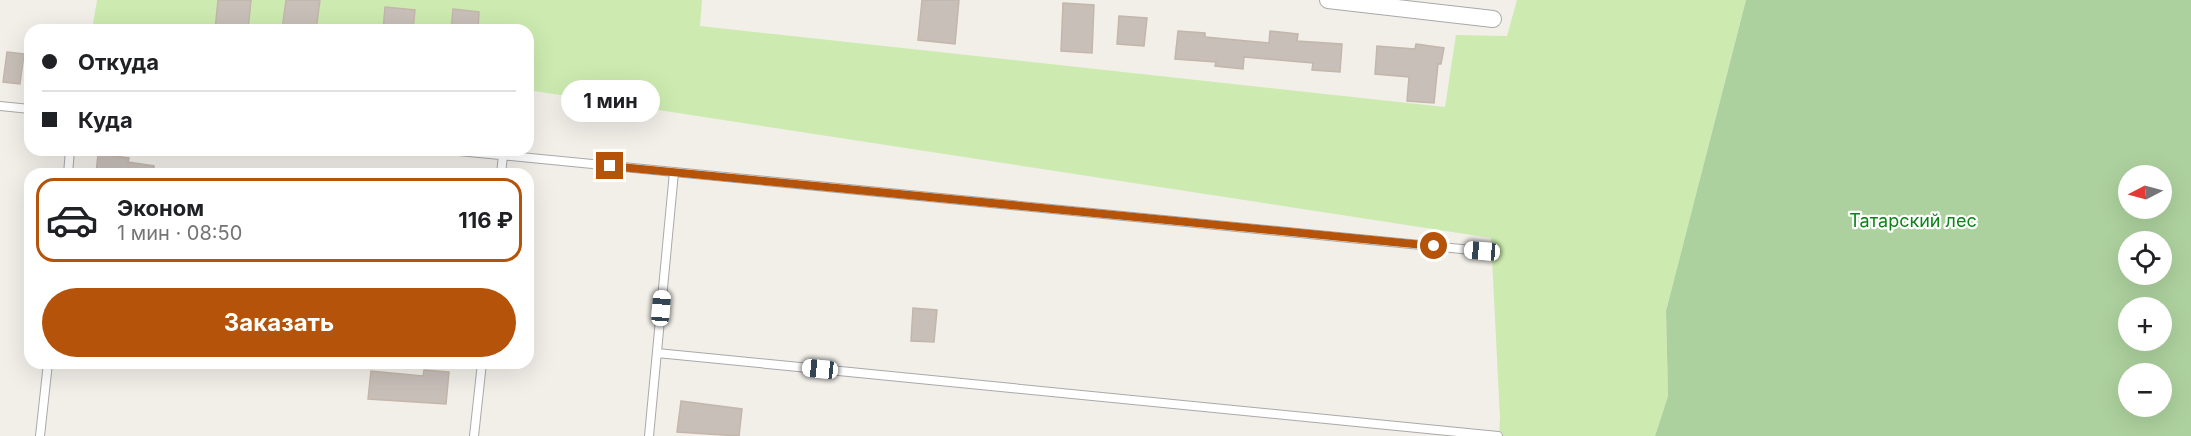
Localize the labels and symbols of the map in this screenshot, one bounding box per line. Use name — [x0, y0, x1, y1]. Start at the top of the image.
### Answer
callout: 1 мин — [560, 79, 660, 121]
route end — [596, 152, 623, 179]
north arrow — [2118, 165, 2172, 219]
park label: Татарский лес — [1849, 210, 1977, 231]
route start — [1420, 232, 1447, 259]
car — [1463, 240, 1501, 262]
car — [650, 289, 672, 327]
car — [801, 358, 839, 380]

